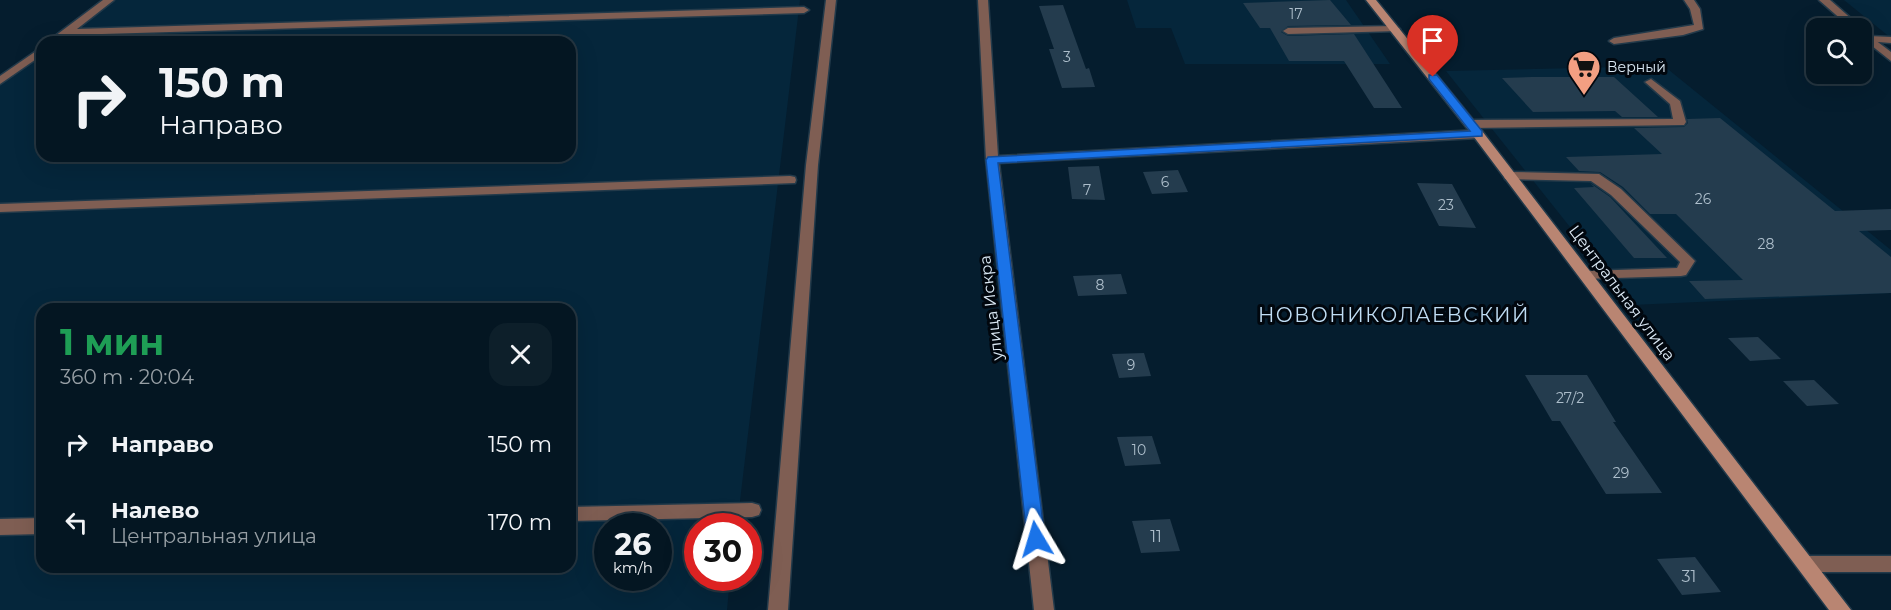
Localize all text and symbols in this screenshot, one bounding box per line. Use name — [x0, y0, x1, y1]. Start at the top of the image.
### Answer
house number: 17 — [1289, 5, 1303, 23]
pin — [1407, 15, 1458, 77]
map controls — [1806, 18, 1872, 84]
button: search — [1806, 18, 1872, 84]
icon: arrive — [1416, 24, 1449, 57]
house number: 3 — [1063, 48, 1071, 66]
supermarket icon: Верный — [1566, 49, 1602, 96]
text: 150 m — [159, 56, 285, 108]
place label: Верный — [1607, 58, 1666, 76]
icon: right — [60, 60, 138, 138]
text: Направо — [159, 108, 283, 141]
house number: 6 — [1161, 173, 1170, 191]
house number: 7 — [1083, 181, 1091, 199]
house number: 26 — [1695, 190, 1712, 208]
house number: 23 — [1438, 196, 1454, 214]
street label: Центральная улица — [1565, 222, 1679, 364]
house number: 28 — [1758, 235, 1775, 253]
street label: улица Искра — [975, 254, 1007, 363]
house number: 8 — [1096, 276, 1105, 294]
district label: НОВОНИКОЛАЕВСКИЙ — [1258, 303, 1530, 327]
text: 1 мин — [60, 320, 164, 364]
button: close — [489, 323, 552, 386]
house number: 9 — [1127, 356, 1135, 374]
text: 360 m · 20:04 — [60, 365, 194, 389]
house number: 27/2 — [1556, 389, 1584, 407]
icon: right — [60, 428, 93, 461]
text: Направо — [111, 431, 214, 458]
text: 150 m — [488, 431, 552, 458]
house number: 10 — [1132, 441, 1146, 459]
house number: 29 — [1613, 464, 1629, 482]
text: Налево — [111, 497, 199, 524]
icon: left — [60, 506, 93, 539]
position arrow — [1004, 507, 1068, 571]
text: 170 m — [488, 509, 552, 536]
speed limit sign: 30 — [684, 513, 762, 591]
text: Центральная улица — [111, 524, 317, 548]
text: 26 — [615, 526, 651, 563]
house number: 11 — [1150, 527, 1162, 546]
text: km/h — [613, 558, 653, 577]
house number: 31 — [1682, 567, 1696, 586]

